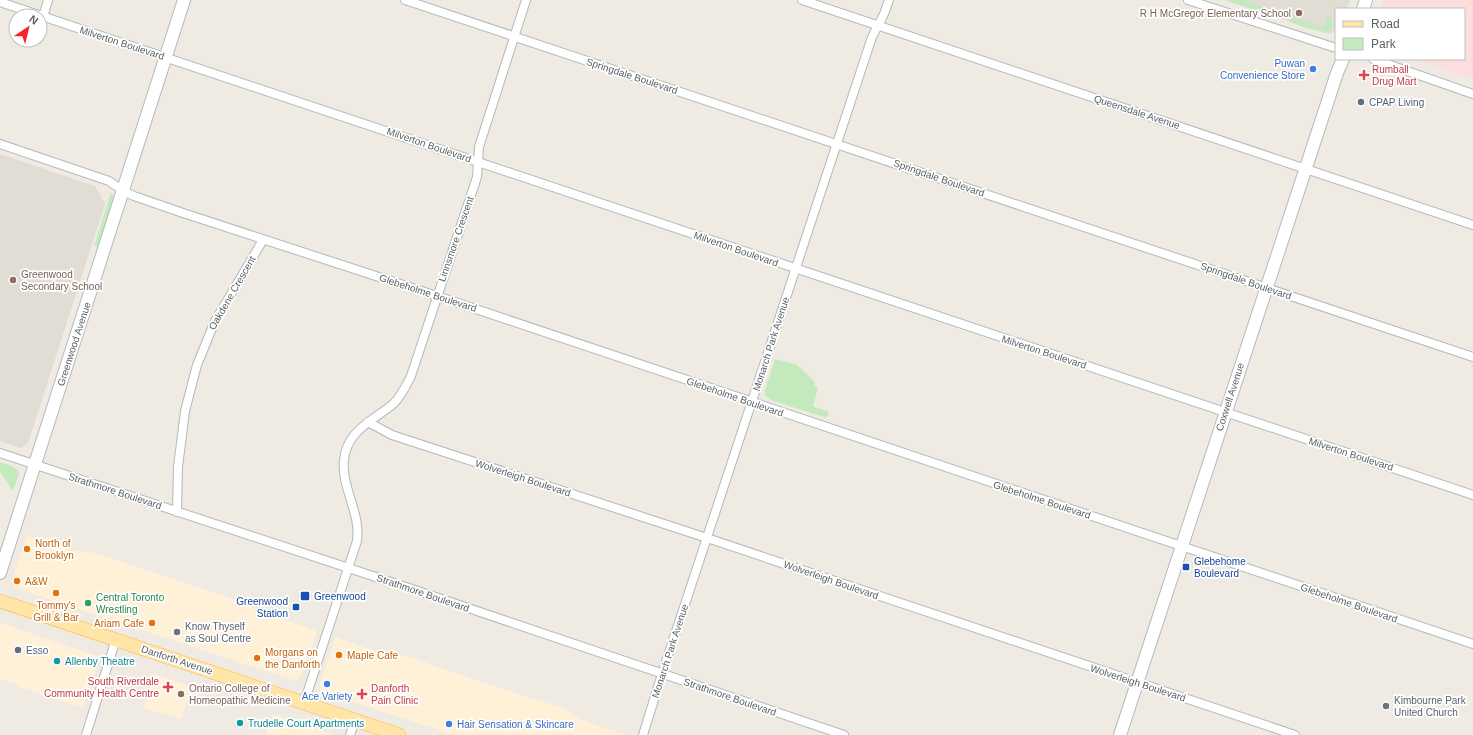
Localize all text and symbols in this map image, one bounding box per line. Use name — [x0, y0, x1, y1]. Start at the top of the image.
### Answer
north arrow — [8, 8, 48, 48]
place label: R H McGregor Elementary School — [1140, 8, 1291, 19]
marker: R H McGregor Elementary School — [1294, 8, 1304, 18]
legend — [1335, 8, 1465, 60]
text: N — [27, 13, 40, 27]
text: Road — [1371, 17, 1400, 31]
street label: Milverton Boulevard — [78, 24, 166, 62]
text: Park — [1371, 37, 1397, 51]
street label: Springdale Boulevard — [585, 56, 679, 96]
place label: Puwan Convenience Store — [1220, 58, 1305, 81]
marker: Puwan Convenience Store — [1308, 64, 1318, 74]
place label: Rumball Drug Mart — [1372, 64, 1417, 87]
marker: Rumball Drug Mart — [1359, 70, 1369, 80]
street label: Queensdale Avenue — [1093, 93, 1182, 131]
marker: CPAP Living — [1356, 97, 1366, 107]
place label: CPAP Living — [1369, 97, 1424, 108]
street label: Milverton Boulevard — [385, 125, 473, 165]
street label: Springdale Boulevard — [892, 157, 986, 199]
street label: Linnsmore Crescent — [436, 195, 476, 283]
street label: Milverton Boulevard — [692, 229, 780, 269]
street label: Oakdene Crescent — [206, 254, 258, 332]
street label: Springdale Boulevard — [1199, 260, 1293, 302]
place label: Greenwood Secondary School — [21, 269, 102, 292]
street label: Glebeholme Boulevard — [378, 272, 478, 314]
marker: Greenwood Secondary School — [8, 275, 18, 285]
street label: Monarch Park Avenue — [751, 295, 792, 392]
street label: Greenwood Avenue — [55, 300, 93, 387]
street label: Milverton Boulevard — [1000, 333, 1088, 371]
street label: Coxwell Avenue — [1214, 361, 1246, 432]
street label: Glebeholme Boulevard — [685, 375, 785, 419]
street label: Milverton Boulevard — [1307, 435, 1395, 473]
street label: Wolverleigh Boulevard — [474, 457, 572, 499]
street label: Strathmore Boulevard — [67, 471, 163, 511]
street label: Glebeholme Boulevard — [992, 479, 1092, 521]
place label: North of Brooklyn — [35, 538, 74, 561]
marker: North of Brooklyn — [22, 544, 32, 554]
place label: Glebehome Boulevard — [1194, 556, 1246, 579]
street label: Wolverleigh Boulevard — [782, 559, 880, 601]
marker: Glebehome Boulevard — [1181, 562, 1191, 572]
street label: Strathmore Boulevard — [375, 572, 471, 614]
marker: A&W — [12, 576, 22, 586]
place label: A&W — [25, 576, 48, 587]
street label: Glebeholme Boulevard — [1299, 581, 1399, 625]
marker: Tommy's Grill & Bar — [51, 588, 61, 598]
marker: Greenwood — [299, 590, 311, 602]
place label: Greenwood — [314, 591, 366, 602]
place label: Central Toronto Wrestling — [96, 592, 165, 615]
place label: Greenwood Station — [236, 596, 288, 619]
marker: Central Toronto Wrestling — [83, 598, 93, 608]
place label: Tommy's Grill & Bar — [33, 600, 79, 623]
marker: Greenwood Station — [291, 602, 301, 612]
street label: Monarch Park Avenue — [650, 602, 691, 699]
place label: Ariam Cafe — [94, 618, 144, 629]
marker: Ariam Cafe — [147, 618, 157, 628]
place label: Know Thyself as Soul Centre — [185, 621, 252, 644]
marker: Know Thyself as Soul Centre — [172, 627, 182, 637]
street label: Danforth Avenue — [140, 643, 214, 677]
marker: Esso — [13, 645, 23, 655]
place label: Esso — [26, 645, 49, 656]
place label: Morgans on the Danforth — [265, 647, 320, 670]
marker: Maple Cafe — [334, 650, 344, 660]
place label: Maple Cafe — [347, 650, 399, 661]
marker: Morgans on the Danforth — [252, 653, 262, 663]
marker: Allenby Theatre — [52, 656, 62, 666]
place label: Allenby Theatre — [65, 656, 135, 667]
street label: Wolverleigh Boulevard — [1089, 662, 1187, 704]
place label: South Riverdale Community Health Centre — [44, 676, 159, 699]
street label: Strathmore Boulevard — [682, 676, 778, 718]
marker: Ace Variety — [322, 679, 332, 689]
marker: South Riverdale Community Health Centre — [162, 681, 174, 693]
place label: Ontario College of Homeopathic Medicine — [189, 683, 291, 706]
place label: Danforth Pain Clinic — [371, 683, 418, 706]
marker: Danforth Pain Clinic — [356, 688, 368, 700]
marker: Ontario College of Homeopathic Medicine — [176, 689, 186, 699]
place label: Ace Variety — [302, 691, 352, 702]
place label: Kimbourne Park United Church — [1394, 695, 1467, 718]
marker: Kimbourne Park United Church — [1381, 701, 1391, 711]
marker: Trudelle Court Apartments — [235, 718, 245, 728]
place label: Trudelle Court Apartments — [248, 718, 364, 729]
marker: Hair Sensation & Skincare — [444, 719, 454, 729]
place label: Hair Sensation & Skincare — [457, 719, 574, 730]

